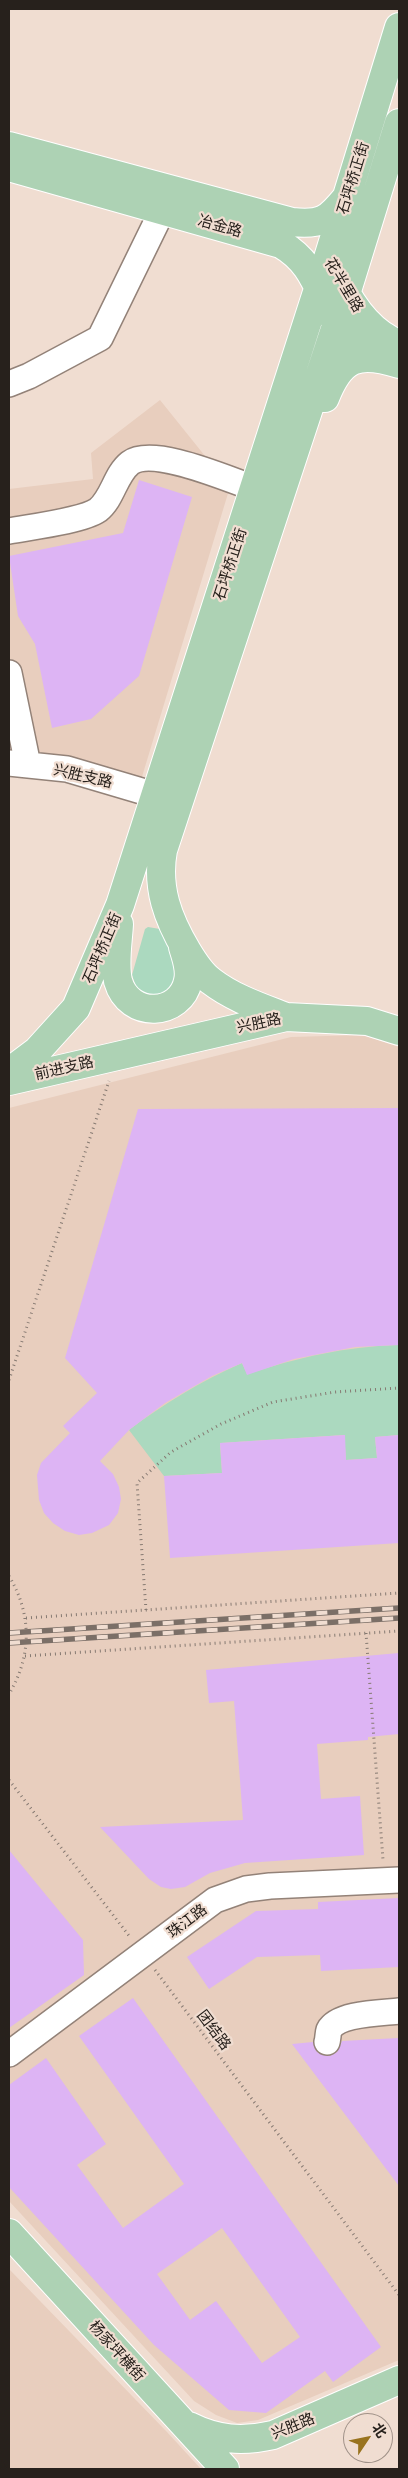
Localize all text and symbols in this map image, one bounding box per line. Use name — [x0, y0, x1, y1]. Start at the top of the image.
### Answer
street label: 石坪桥正街 — [333, 140, 373, 216]
street label: 冶金路 — [196, 211, 244, 241]
street label: 花半里路 — [321, 255, 367, 315]
street label: 石坪桥正街 — [210, 526, 250, 602]
street label: 兴胜支路 — [52, 760, 114, 792]
street label: 石坪桥正街 — [79, 910, 125, 986]
street label: 兴胜路 — [235, 1010, 283, 1036]
street label: 前进支路 — [33, 1052, 95, 1084]
street label: 珠江路 — [164, 1900, 210, 1942]
street label: 团结路 — [193, 2007, 235, 2053]
street label: 杨家坪横街 — [85, 2317, 149, 2385]
street label: 兴胜路 — [269, 2409, 317, 2443]
north arrow — [343, 2413, 393, 2463]
text: 北 — [369, 2419, 391, 2440]

